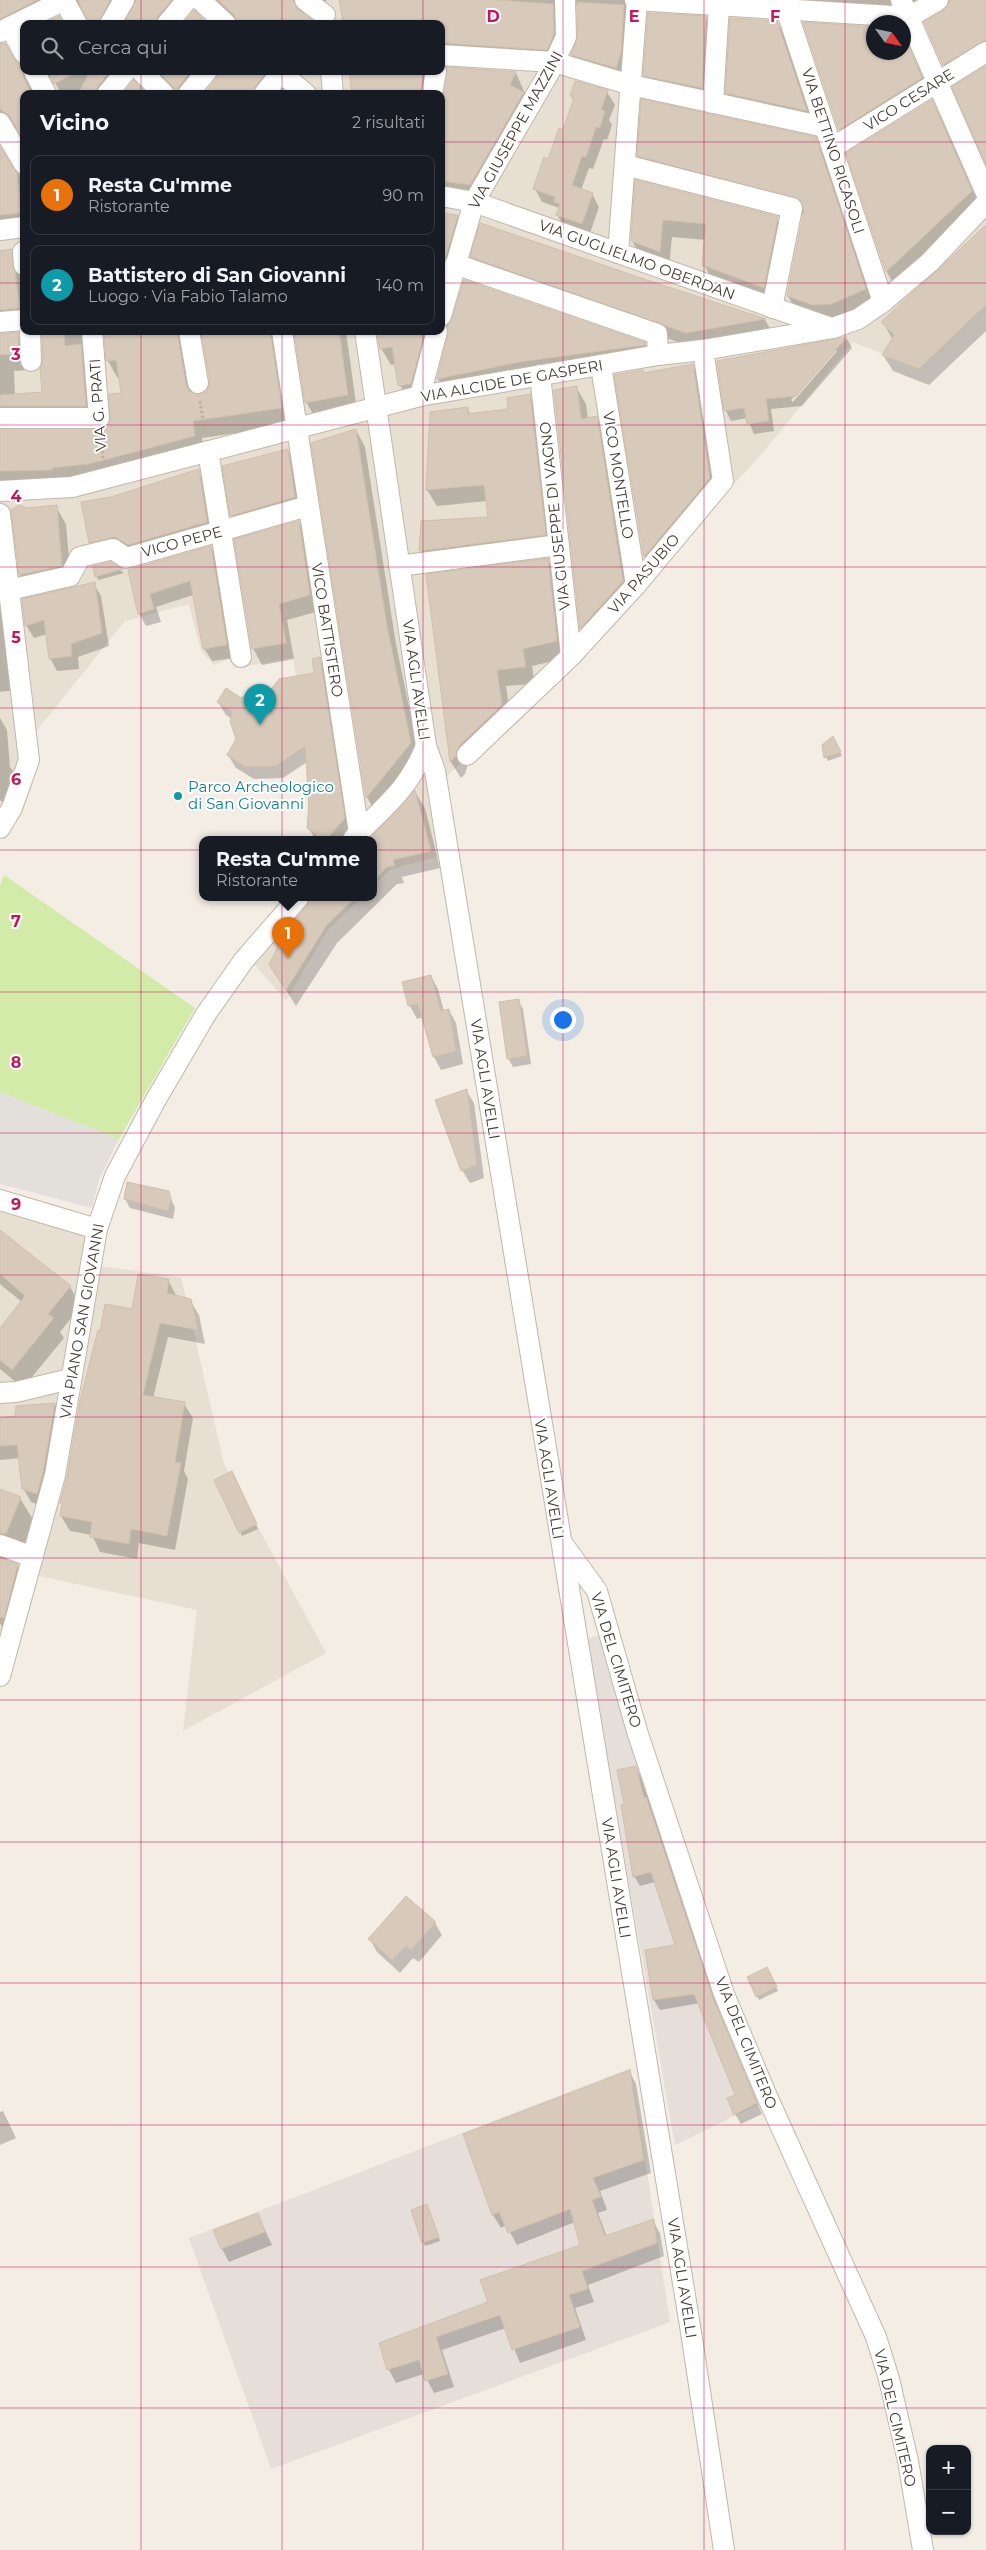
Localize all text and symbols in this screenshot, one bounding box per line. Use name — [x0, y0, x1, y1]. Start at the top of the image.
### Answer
text: D — [486, 7, 500, 26]
text: E — [629, 7, 639, 26]
text: F — [770, 7, 780, 26]
north arrow — [866, 15, 911, 60]
search box — [20, 20, 445, 75]
icon: search — [38, 34, 66, 62]
text: Cerca qui — [78, 36, 168, 59]
street label: VIA GIUSEPPE MAZZINI — [464, 47, 567, 212]
street label: VICO CESARE — [860, 64, 957, 135]
street label: VIA BETTINO RICASOLI — [798, 66, 869, 236]
text: Vicino — [40, 110, 109, 135]
text: 2 risultati — [352, 113, 425, 132]
text: Resta Cu'mme — [88, 174, 232, 197]
text: 1 — [54, 186, 60, 205]
text: 90 m — [382, 186, 424, 205]
text: Ristorante — [88, 197, 170, 216]
street label: VIA GUGLIELMO OBERDAN — [536, 215, 738, 304]
text: Battistero di San Giovanni — [88, 264, 346, 287]
text: 2 — [52, 276, 62, 295]
text: 140 m — [376, 276, 424, 295]
text: Luogo · Via Fabio Talamo — [88, 287, 288, 306]
text: 3 — [10, 345, 21, 364]
street label: VIA ALCIDE DE GASPERI — [419, 355, 604, 406]
street label: VIA G. PRATI — [85, 358, 110, 452]
street label: VICO MONTELLO — [599, 410, 638, 540]
street label: VIA GIUSEPPE DI VAGNO — [535, 421, 574, 611]
text: 4 — [10, 487, 22, 506]
street label: VICO PEPE — [139, 522, 224, 561]
street label: VIA PASUBIO — [604, 530, 684, 618]
street label: VICO BATTISTERO — [307, 561, 348, 699]
street label: VIA AGLI AVELLI — [399, 618, 434, 741]
text: 5 — [11, 628, 21, 647]
pin: 2 — [244, 684, 276, 725]
text: 6 — [11, 770, 21, 789]
place label: Parco Archeologico di San Giovanni — [188, 777, 334, 813]
marker: Parco Archeologico di San Giovanni — [172, 790, 184, 802]
popup — [199, 836, 377, 901]
text: Resta Cu'mme — [216, 848, 360, 871]
text: Ristorante — [216, 871, 298, 890]
text: 7 — [11, 912, 21, 931]
pin: 1 — [272, 917, 304, 958]
your location — [550, 1007, 576, 1033]
street label: VIA AGLI AVELLI — [467, 1017, 504, 1140]
text: 8 — [11, 1053, 21, 1072]
text: 9 — [11, 1195, 21, 1214]
street label: VIA PIANO SAN GIOVANNI — [55, 1222, 108, 1420]
street label: VIA AGLI AVELLI — [531, 1417, 568, 1540]
street label: VIA DEL CIMITERO — [587, 1590, 646, 1730]
street label: VIA AGLI AVELLI — [598, 1816, 635, 1939]
street label: VIA DEL CIMITERO — [711, 1974, 782, 2112]
street label: VIA AGLI AVELLI — [664, 2216, 701, 2339]
street label: VIA DEL CIMITERO — [870, 2347, 921, 2489]
map controls — [926, 2445, 971, 2535]
button: + — [926, 2445, 971, 2490]
button: − — [926, 2490, 971, 2535]

